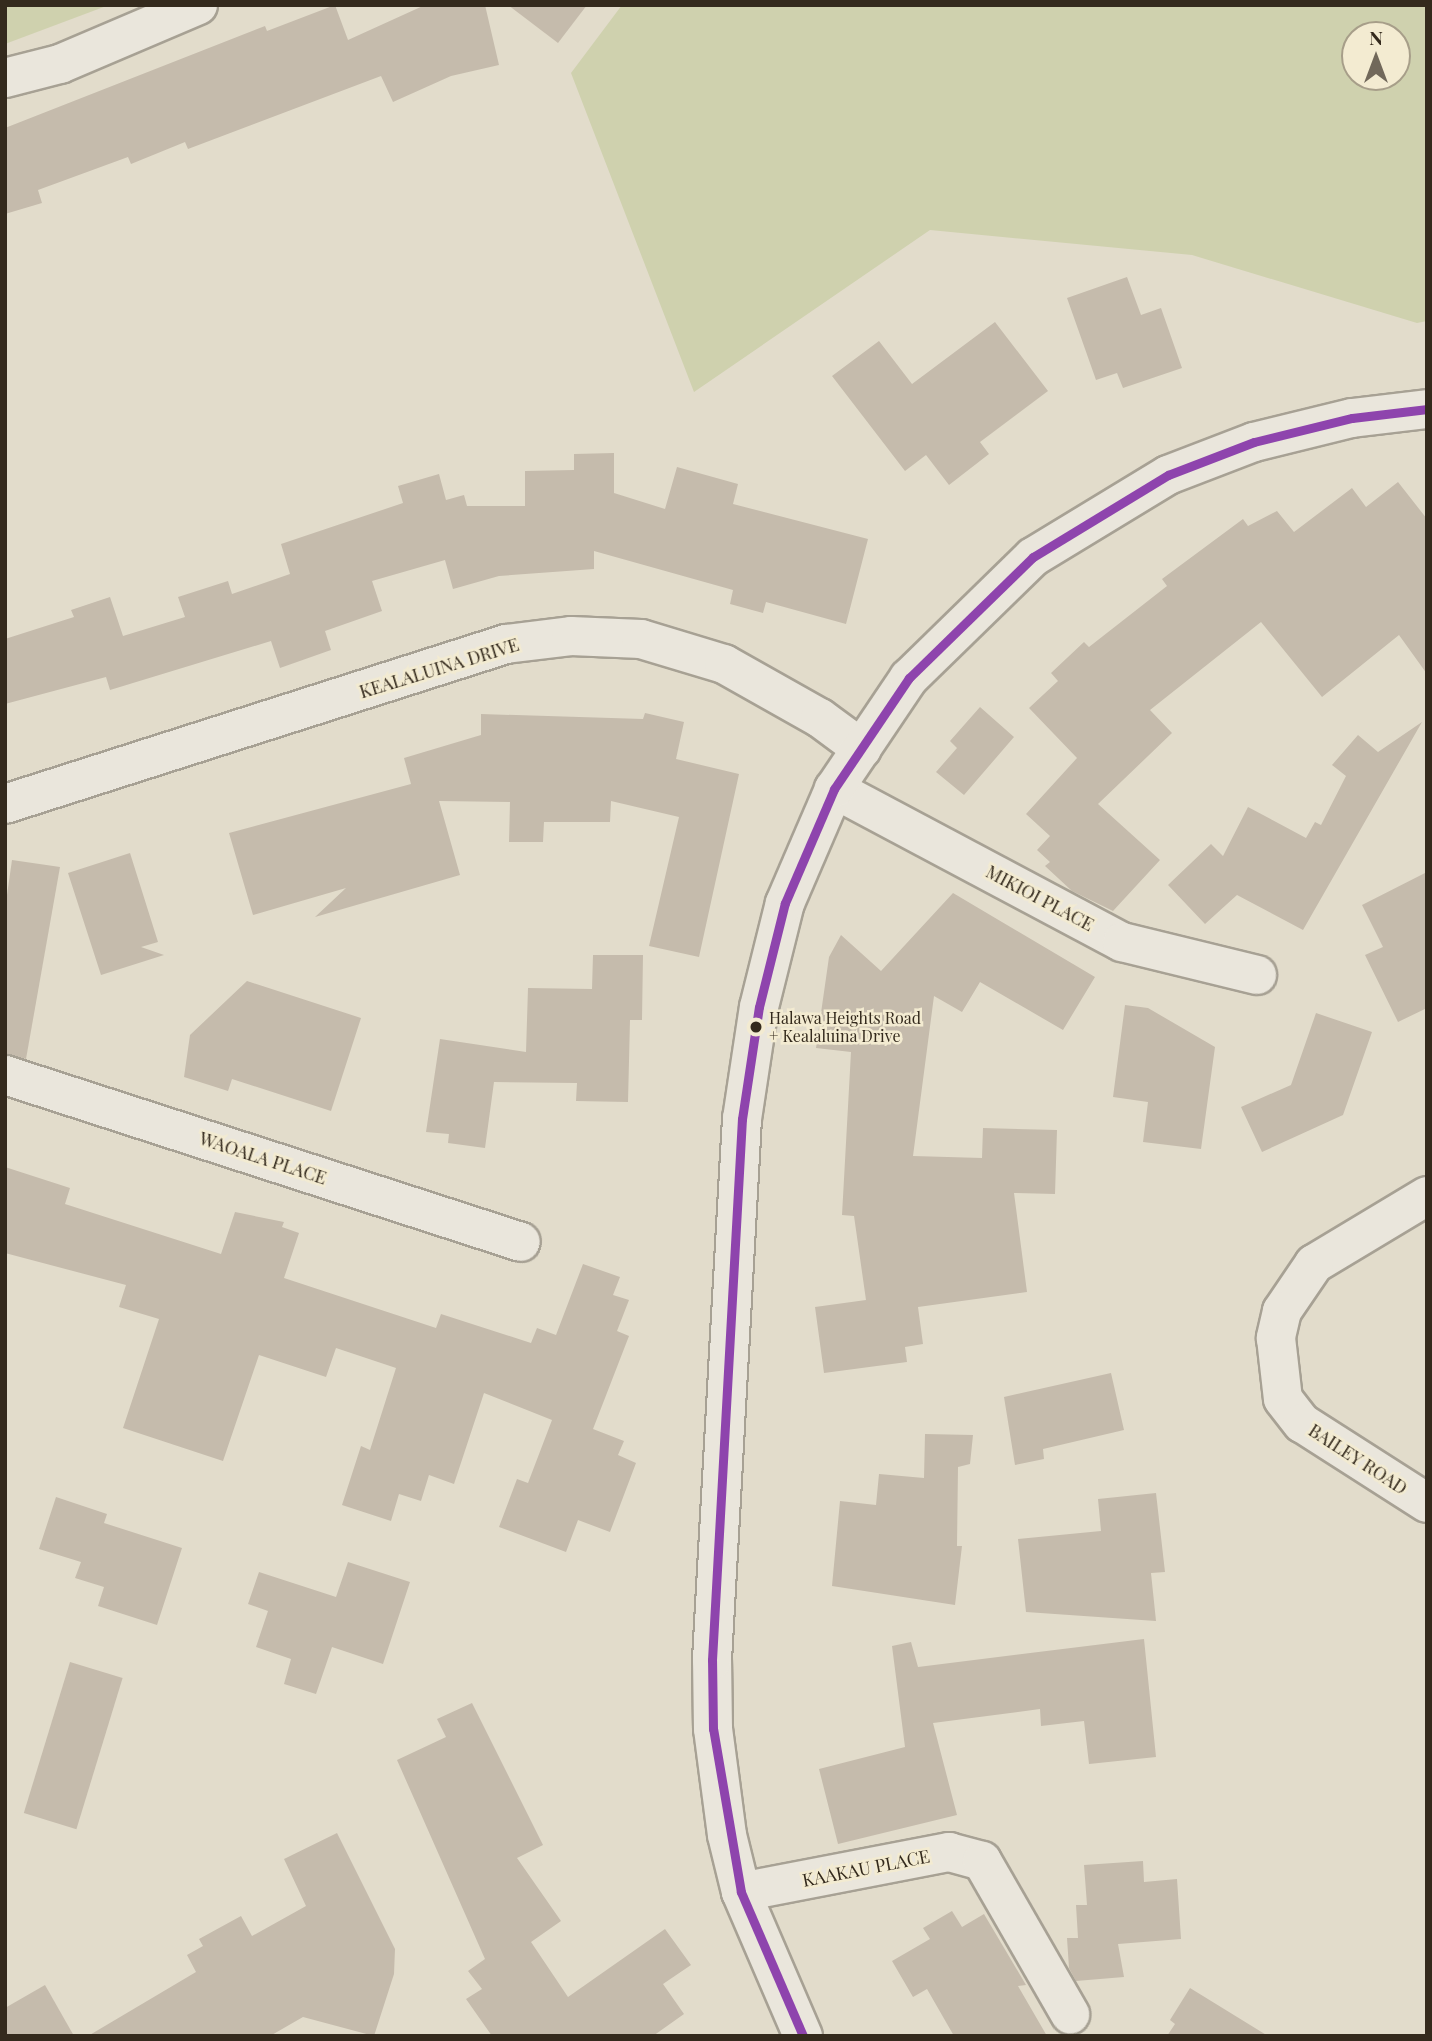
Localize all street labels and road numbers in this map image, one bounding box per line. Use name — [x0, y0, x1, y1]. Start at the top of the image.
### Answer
street label: KEALALUINA DRIVE — [357, 633, 521, 703]
street label: MIKIOI PLACE — [982, 861, 1098, 935]
street label: WAOALA PLACE — [197, 1127, 329, 1189]
street label: BAILEY ROAD — [1305, 1419, 1411, 1499]
street label: KAAKAU PLACE — [800, 1845, 932, 1891]

